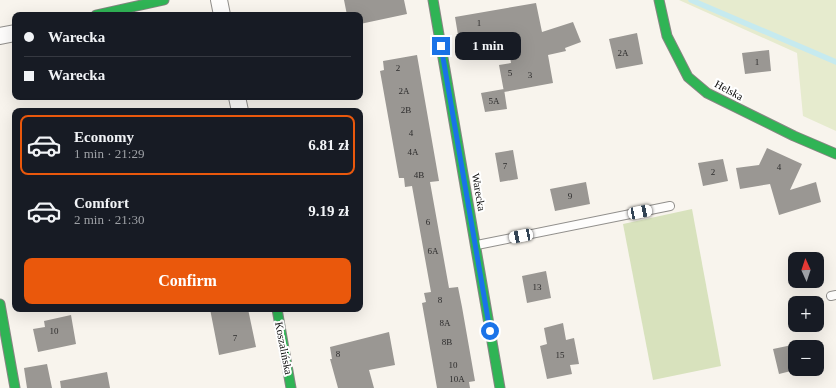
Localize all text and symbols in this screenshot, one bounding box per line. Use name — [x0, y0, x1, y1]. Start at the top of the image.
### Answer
house number: 1 — [477, 18, 481, 28]
text: Warecka — [48, 29, 105, 45]
callout: 1 min — [455, 32, 521, 60]
route end — [432, 37, 450, 55]
text: 1 min — [472, 38, 504, 53]
house number: 2A — [618, 48, 629, 58]
house number: 1 — [755, 57, 759, 67]
house number: 2 — [396, 63, 400, 73]
text: Warecka — [48, 67, 105, 83]
house number: 5 — [508, 68, 513, 78]
house number: 3 — [528, 70, 533, 80]
street label: Helska — [713, 78, 745, 103]
house number: 2A — [399, 86, 410, 96]
house number: 5A — [489, 96, 500, 106]
house number: 2B — [401, 105, 411, 115]
icon: car — [26, 127, 62, 163]
house number: 4 — [409, 128, 414, 138]
text: Economy — [74, 129, 134, 145]
text: 6.81 zł — [308, 137, 349, 153]
text: 1 min · 21:29 — [74, 146, 144, 161]
house number: 4A — [408, 147, 419, 157]
house number: 7 — [503, 161, 508, 171]
house number: 4 — [777, 162, 782, 172]
house number: 2 — [711, 167, 715, 177]
house number: 4B — [414, 170, 424, 180]
street label: Warecka — [470, 172, 488, 212]
house number: 9 — [568, 191, 573, 201]
icon: car — [26, 193, 62, 229]
text: Comfort — [74, 195, 129, 211]
text: 9.19 zł — [308, 203, 349, 219]
car — [627, 204, 653, 220]
text: 2 min · 21:30 — [74, 212, 144, 227]
house number: 6 — [426, 217, 431, 227]
car — [508, 228, 534, 244]
house number: 6A — [428, 246, 439, 256]
north arrow — [788, 252, 824, 288]
map controls — [788, 252, 824, 376]
button: Confirm — [24, 258, 351, 304]
house number: 13 — [533, 282, 542, 292]
house number: 8 — [438, 295, 443, 305]
button: + — [788, 296, 824, 332]
house number: 8A — [440, 318, 451, 328]
street label: Koszalińska — [273, 320, 295, 376]
route start — [481, 322, 499, 340]
house number: 10 — [50, 326, 59, 336]
house number: 7 — [233, 333, 238, 343]
house number: 8B — [442, 337, 452, 347]
button: − — [788, 340, 824, 376]
house number: 8 — [336, 349, 341, 359]
house number: 15 — [556, 350, 565, 360]
house number: 10 — [449, 360, 458, 370]
house number: 10A — [449, 374, 465, 384]

